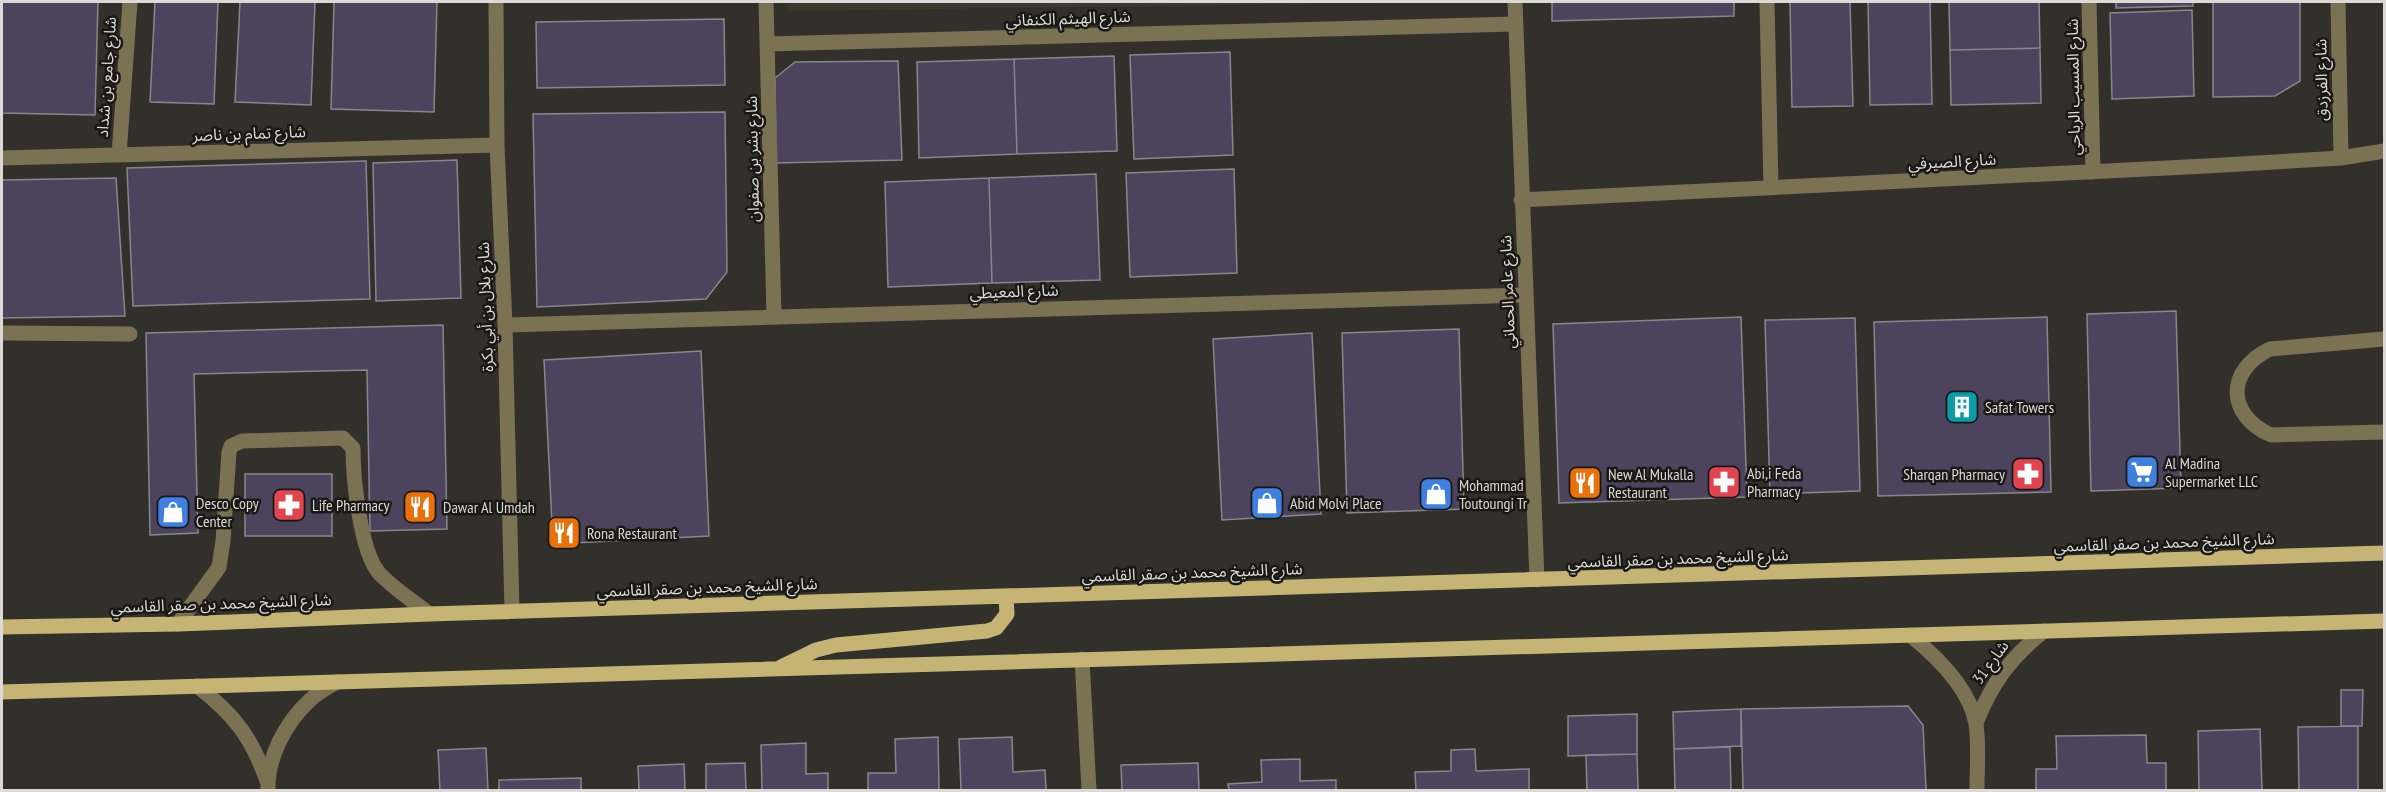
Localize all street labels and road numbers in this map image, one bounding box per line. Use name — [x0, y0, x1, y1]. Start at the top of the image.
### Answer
street label: شارع الهيثم الكنفاني — [1005, 6, 1131, 33]
street label: شارع جامع بن شداد — [92, 16, 123, 138]
street label: شارع المسيب الرياحي — [2062, 18, 2087, 156]
street label: شارع الفرزدق — [2310, 39, 2335, 121]
street label: شارع بشر بن صفوان — [741, 96, 766, 222]
street label: شارع تمام بن ناصر — [191, 121, 306, 148]
street label: شارع الصيرفي — [1907, 149, 1997, 176]
street label: شارع عامر الحماني — [1495, 235, 1522, 349]
street label: شارع بلال بن أبي بكرة — [473, 241, 500, 372]
street label: شارع المعيطي — [969, 279, 1059, 306]
street label: شارع الشيخ محمد بن صقر القاسمي — [2053, 528, 2275, 559]
street label: شارع الشيخ محمد بن صقر القاسمي — [1567, 544, 1789, 575]
street label: شارع الشيخ محمد بن صقر القاسمي — [1081, 558, 1303, 589]
street label: شارع الشيخ محمد بن صقر القاسمي — [596, 573, 818, 604]
street label: شارع الشيخ محمد بن صقر القاسمي — [110, 589, 332, 620]
street label: شارع 31 — [1968, 636, 2015, 689]

